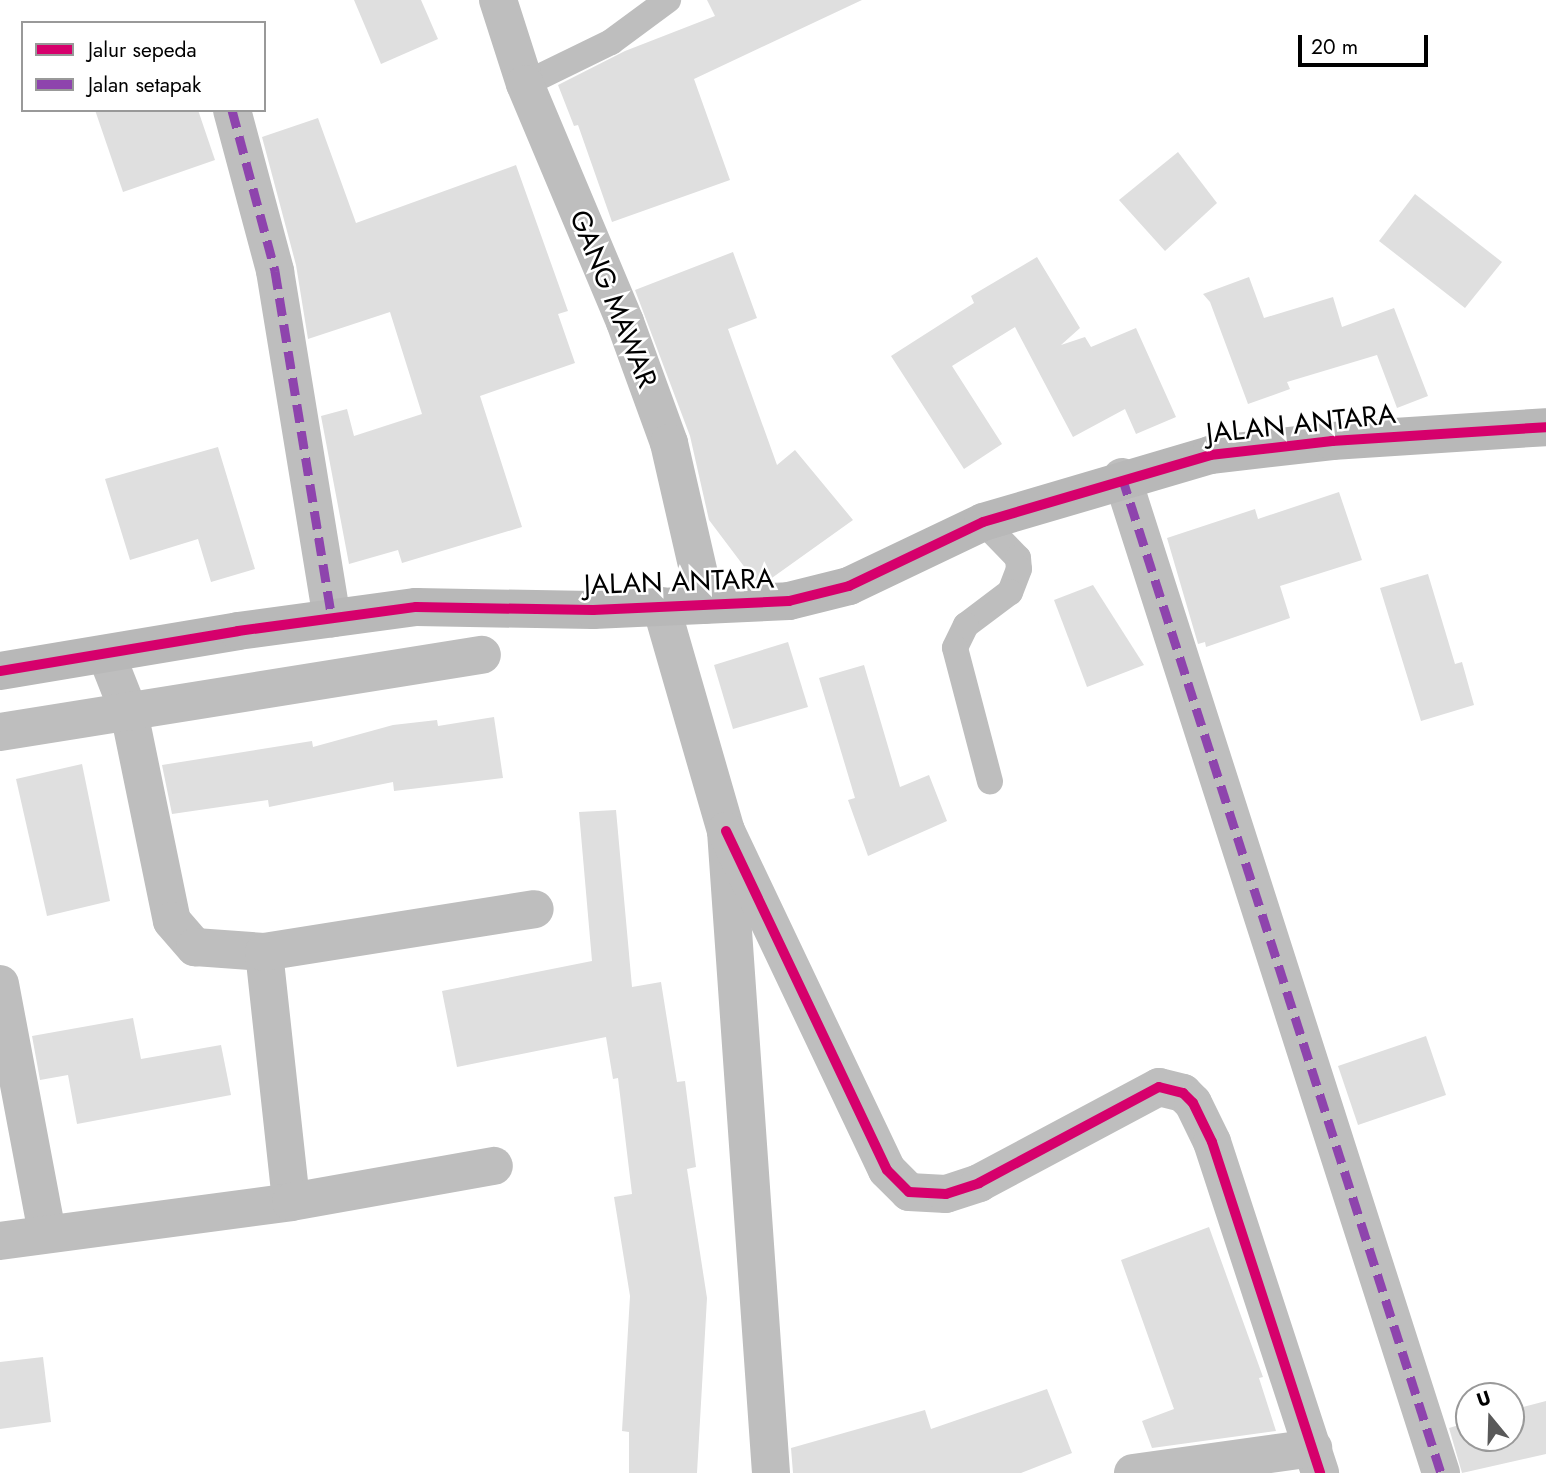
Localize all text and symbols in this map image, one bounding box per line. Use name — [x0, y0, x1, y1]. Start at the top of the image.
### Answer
legend — [21, 21, 266, 112]
scale bar — [1301, 21, 1430, 65]
text: 20 m — [1311, 32, 1358, 62]
text: Jalur sepeda — [88, 35, 197, 65]
text: Jalan setapak — [88, 70, 201, 100]
street label: GANG MAWAR — [562, 205, 664, 393]
street label: JALAN ANTARA — [1205, 397, 1397, 451]
street label: JALAN ANTARA — [583, 562, 775, 602]
north arrow — [1455, 1382, 1525, 1452]
text: U — [1473, 1384, 1494, 1413]

